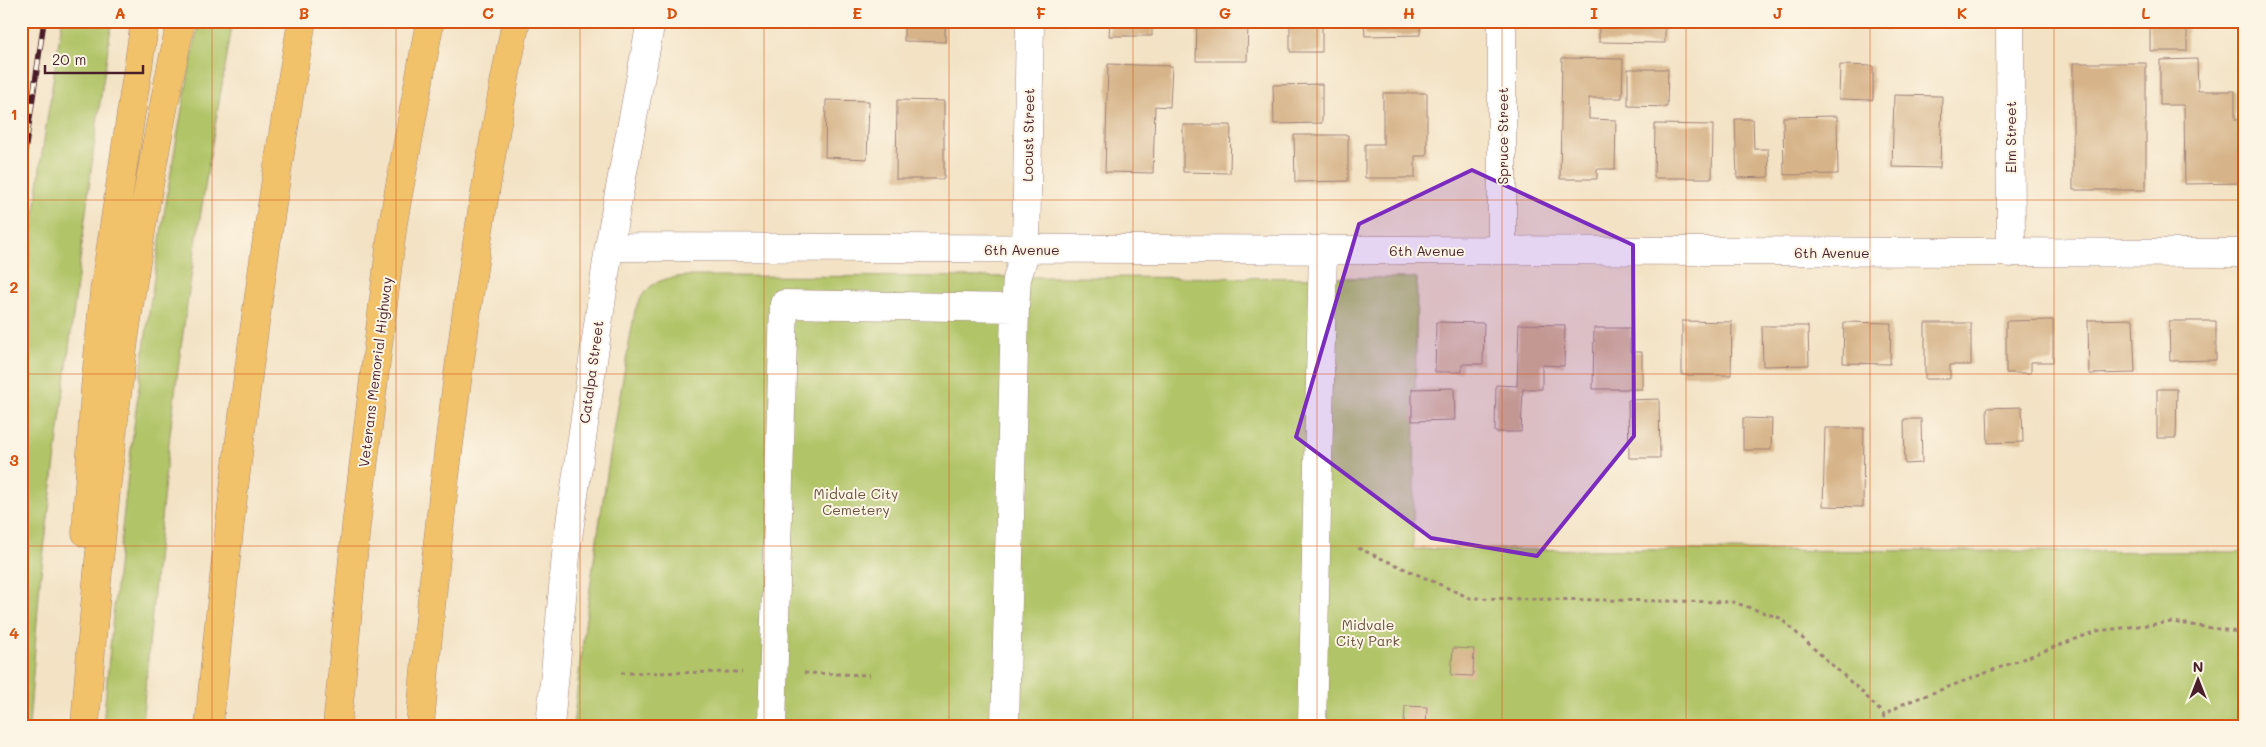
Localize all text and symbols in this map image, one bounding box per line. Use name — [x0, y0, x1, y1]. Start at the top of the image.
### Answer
text: A — [114, 2, 126, 23]
text: B — [299, 2, 309, 23]
text: C — [482, 2, 494, 23]
text: D — [666, 2, 678, 23]
text: E — [852, 2, 862, 23]
text: F — [1036, 2, 1046, 23]
text: G — [1219, 2, 1231, 23]
text: H — [1403, 2, 1415, 23]
text: I — [1590, 2, 1598, 23]
text: J — [1773, 2, 1783, 23]
text: K — [1957, 2, 1967, 23]
text: L — [2141, 2, 2151, 23]
scale bar — [45, 42, 142, 74]
text: 20 m — [52, 49, 86, 69]
street label: Spruce Street — [1493, 87, 1512, 185]
street label: Locust Street — [1018, 88, 1038, 182]
street label: Elm Street — [2001, 101, 2020, 173]
text: 1 — [10, 103, 18, 124]
street label: 6th Avenue — [984, 240, 1060, 259]
street label: 6th Avenue — [1389, 241, 1465, 260]
street label: 6th Avenue — [1794, 243, 1870, 262]
text: 2 — [10, 276, 19, 297]
street label: Veterans Memorial Highway — [354, 276, 396, 468]
street label: Catalpa Street — [574, 319, 608, 425]
text: 3 — [9, 449, 19, 470]
park label: Midvale City Cemetery — [814, 484, 898, 519]
park label: Midvale City Park — [1336, 615, 1400, 650]
text: 4 — [9, 622, 19, 643]
north arrow — [2174, 654, 2224, 704]
text: N — [2193, 657, 2203, 676]

